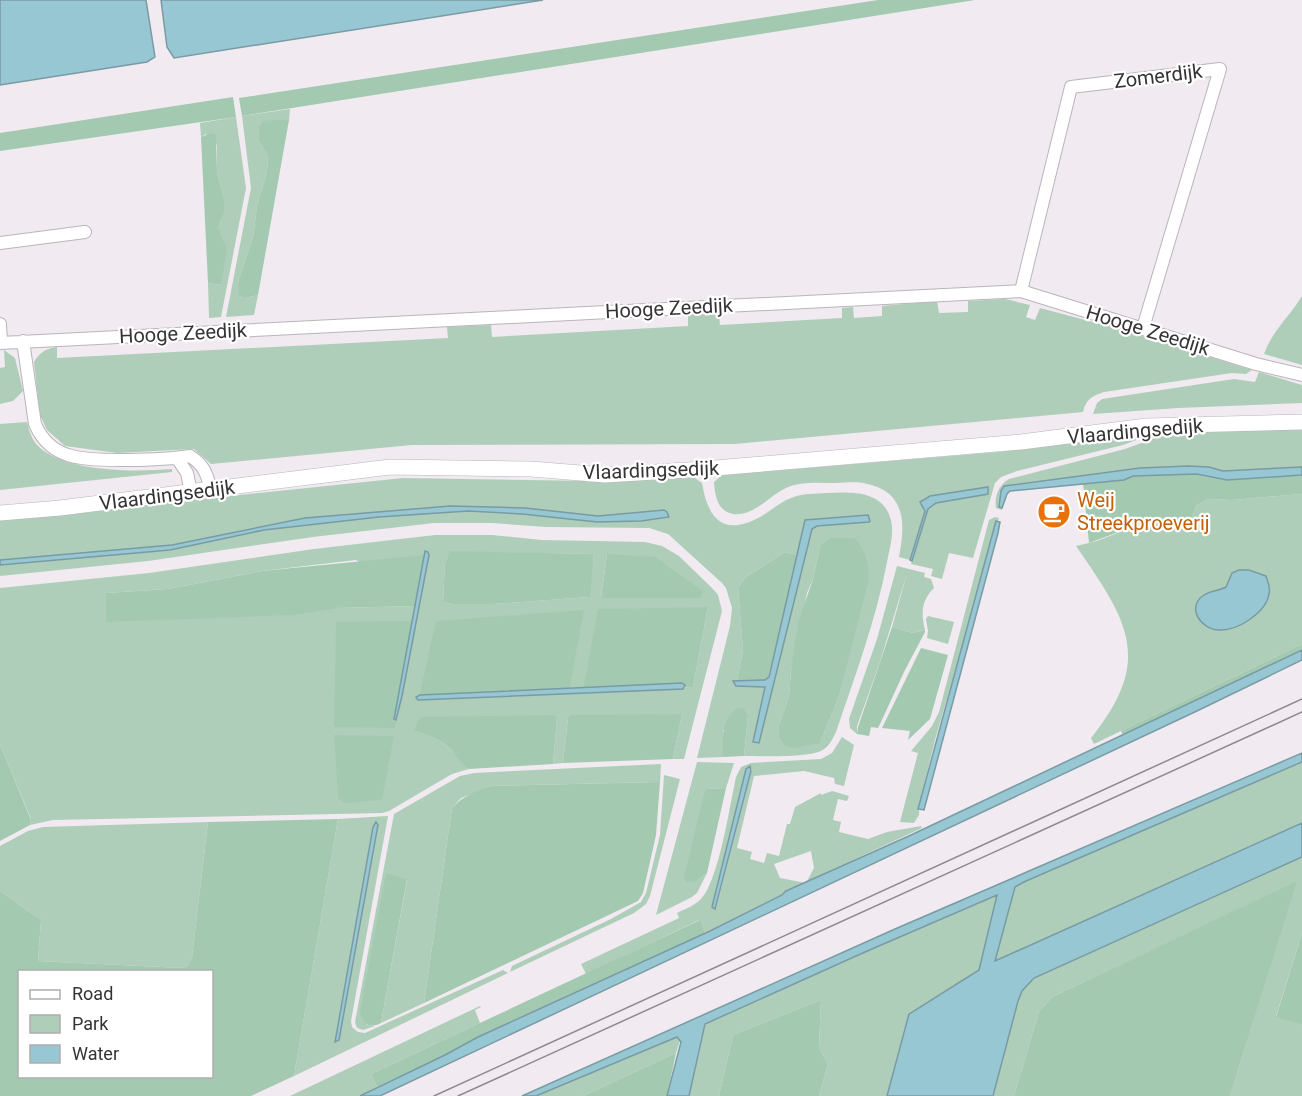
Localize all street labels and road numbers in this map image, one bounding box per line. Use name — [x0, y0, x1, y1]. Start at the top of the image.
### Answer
street label: Zomerdijk — [1112, 59, 1204, 93]
street label: Hooge Zeedijk — [604, 293, 734, 323]
street label: Hooge Zeedijk — [1083, 300, 1214, 360]
street label: Hooge Zeedijk — [118, 318, 248, 348]
street label: Vlaardingsedijk — [1066, 413, 1205, 449]
street label: Vlaardingsedijk — [582, 456, 720, 484]
street label: Vlaardingsedijk — [98, 475, 237, 515]

